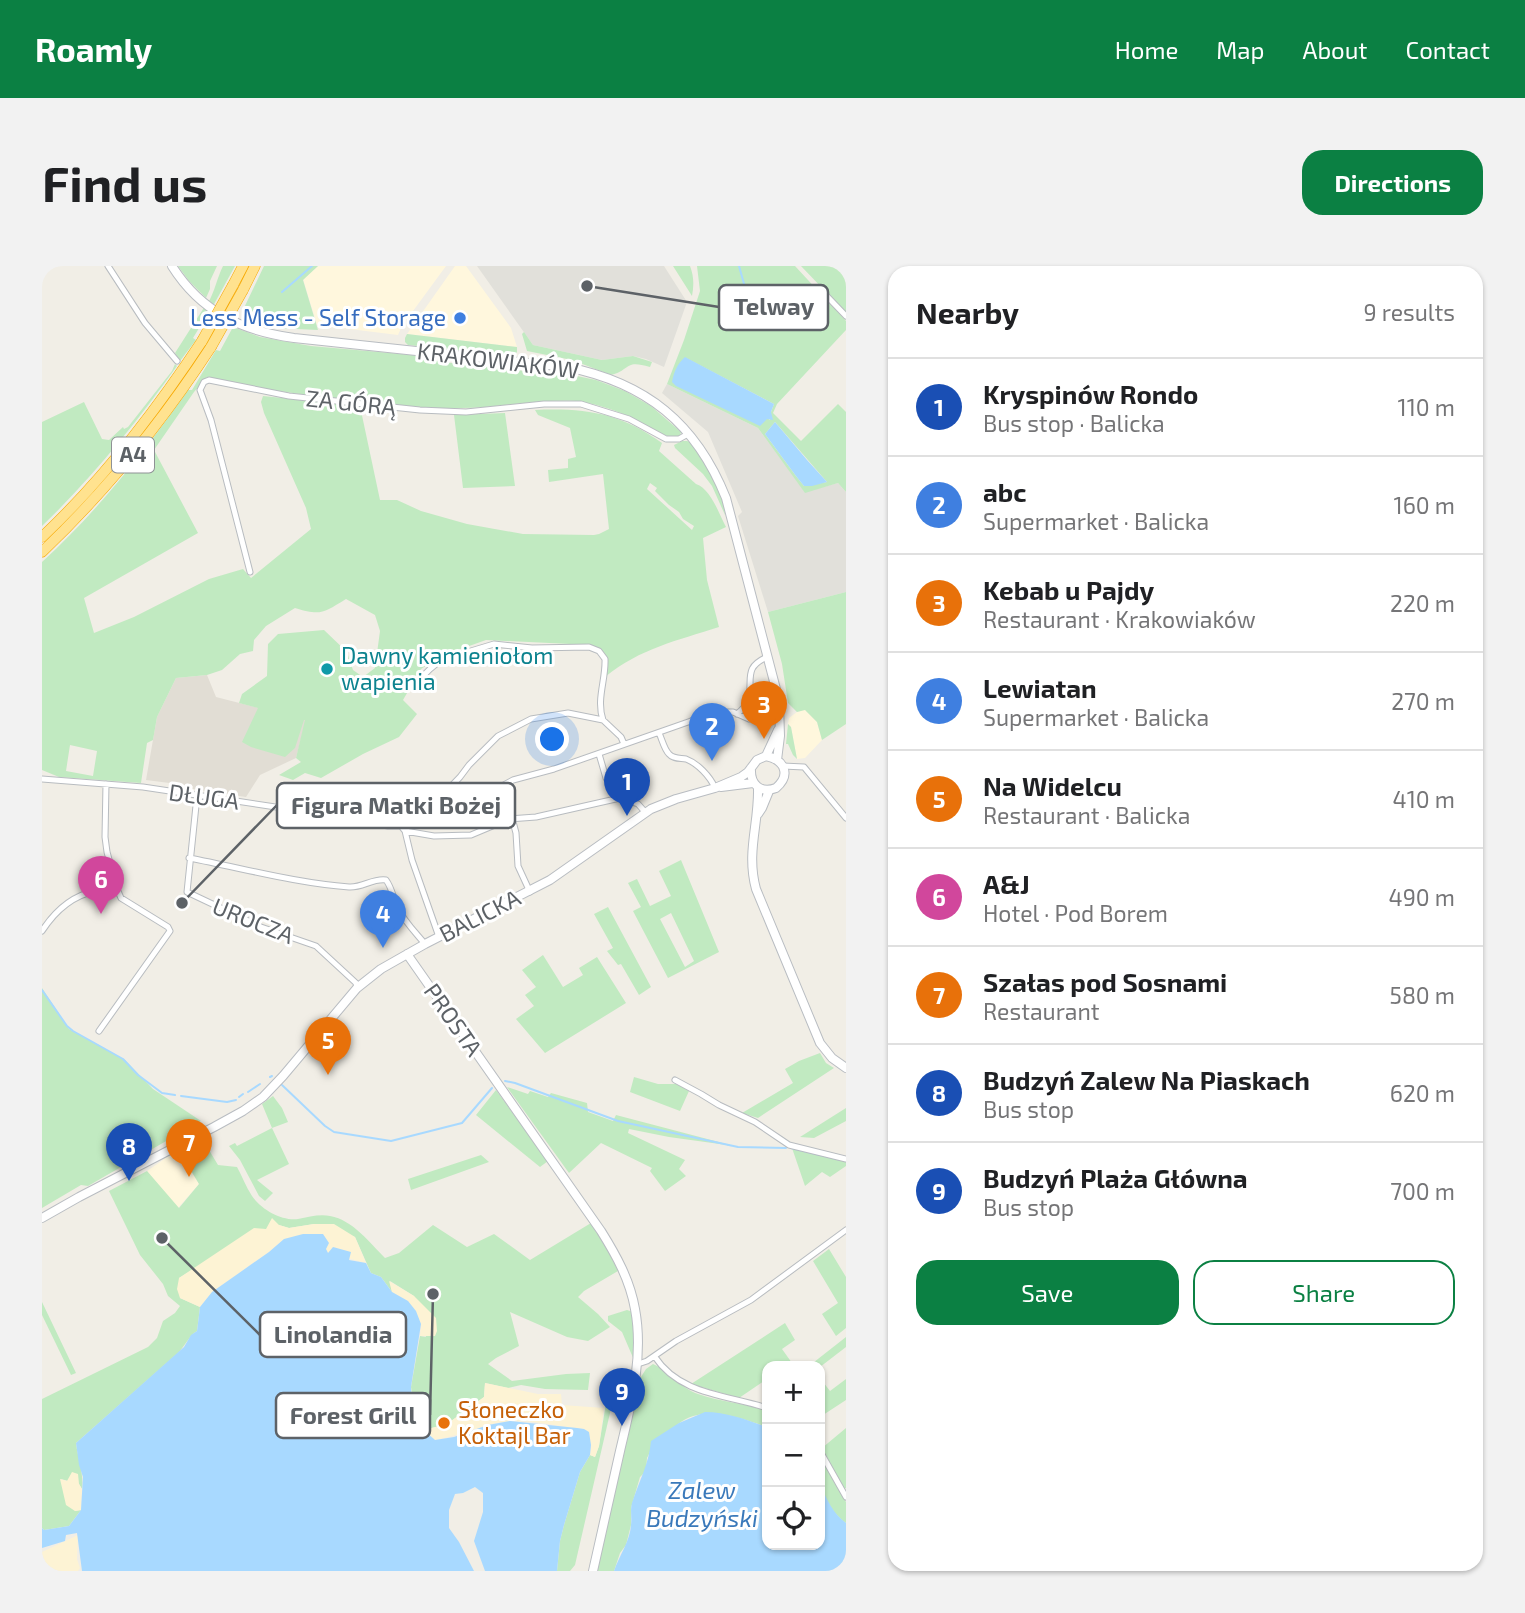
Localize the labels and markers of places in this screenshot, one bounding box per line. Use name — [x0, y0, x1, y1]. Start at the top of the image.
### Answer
callout: Telway — [719, 285, 828, 330]
place label: Less Mess - Self Storage — [190, 303, 446, 331]
marker: Less Mess - Self Storage — [452, 310, 468, 326]
place label: Dawny kamieniołom wapienia — [341, 641, 553, 695]
marker: Dawny kamieniołom wapienia — [319, 661, 335, 677]
pin: 3 — [741, 681, 787, 739]
pin: 2 — [689, 703, 735, 761]
pin: 1 — [604, 758, 650, 816]
callout: Figura Matki Bożej — [277, 783, 515, 828]
pin: 6 — [78, 856, 124, 914]
pin: 4 — [360, 890, 406, 948]
pin: 5 — [305, 1017, 351, 1075]
pin: 7 — [166, 1119, 212, 1177]
pin: 8 — [106, 1123, 152, 1181]
callout: Linolandia — [260, 1312, 406, 1357]
pin: 9 — [599, 1368, 645, 1426]
callout: Forest Grill — [276, 1393, 430, 1438]
place label: Słoneczko Koktajl Bar — [458, 1395, 571, 1449]
marker: Słoneczko Koktajl Bar — [436, 1415, 452, 1431]

